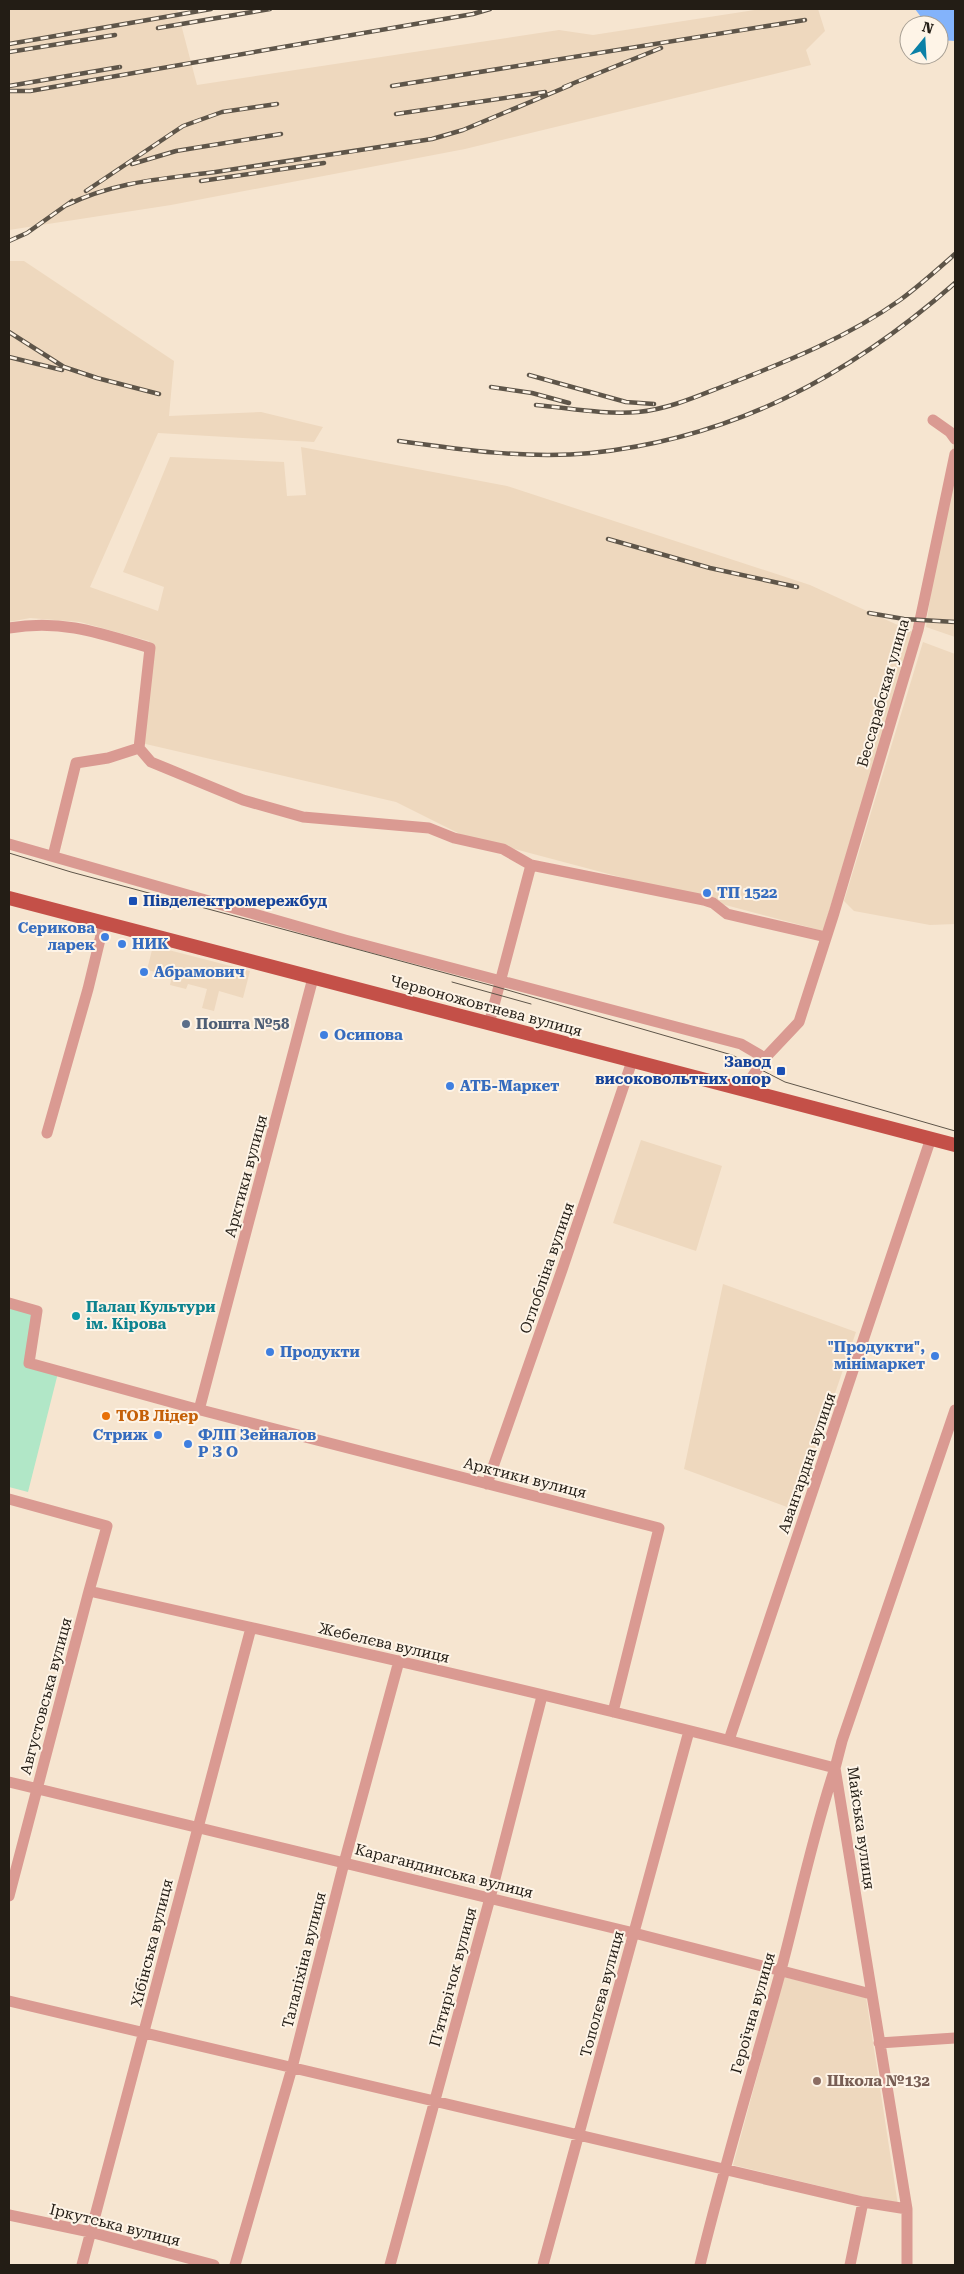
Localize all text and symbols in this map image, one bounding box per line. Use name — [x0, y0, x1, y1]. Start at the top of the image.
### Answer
north arrow — [899, 15, 949, 65]
text: N — [920, 18, 936, 37]
street label: Бессарабская улица — [853, 617, 913, 769]
place label: ТП 1522 — [717, 884, 778, 902]
marker: ТП 1522 — [701, 887, 713, 899]
place label: Півделектромережбуд — [143, 892, 327, 910]
marker: Півделектромережбуд — [127, 895, 139, 907]
place label: Серикова ларек — [18, 919, 96, 954]
marker: Серикова ларек — [99, 931, 111, 943]
place label: НИК — [132, 935, 169, 953]
marker: НИК — [116, 938, 128, 950]
place label: Абрамович — [154, 963, 245, 981]
marker: Абрамович — [138, 966, 150, 978]
street label: Червоножовтнева вулиця — [388, 972, 584, 1040]
place label: Пошта №58 — [196, 1015, 290, 1033]
marker: Пошта №58 — [180, 1018, 192, 1030]
place label: Осипова — [334, 1026, 403, 1044]
marker: Осипова — [318, 1029, 330, 1041]
place label: Завод високовольтних опор — [595, 1053, 771, 1088]
marker: Завод високовольтних опор — [775, 1065, 787, 1077]
place label: АТБ-Маркет — [460, 1077, 559, 1095]
marker: АТБ-Маркет — [444, 1080, 456, 1092]
street label: Арктики вулиця — [221, 1113, 271, 1239]
street label: Оглобліна вулиця — [516, 1200, 578, 1336]
place label: Палац Культури ім. Кірова — [86, 1298, 216, 1333]
marker: Палац Культури ім. Кірова — [70, 1310, 82, 1322]
place label: "Продукти", мінімаркет — [827, 1338, 925, 1373]
place label: Продукти — [280, 1343, 360, 1361]
marker: Продукти — [264, 1346, 276, 1358]
marker: "Продукти", мінімаркет — [929, 1350, 941, 1362]
street label: Авангардна вулиця — [774, 1390, 840, 1536]
place label: ТОВ Лідер — [116, 1407, 198, 1425]
marker: ТОВ Лідер — [100, 1410, 112, 1422]
place label: Стриж — [93, 1426, 149, 1444]
place label: ФЛП Зейналов Р З О — [198, 1426, 316, 1461]
marker: Стриж — [152, 1429, 164, 1441]
marker: ФЛП Зейналов Р З О — [182, 1438, 194, 1450]
street label: Арктики вулиця — [462, 1454, 588, 1502]
street label: Августовська вулиця — [16, 1616, 76, 1776]
street label: Жебелєва вулиця — [317, 1619, 451, 1667]
street label: Майська вулиця — [843, 1765, 879, 1891]
street label: Карагандинська вулиця — [353, 1840, 535, 1902]
street label: Хібінська вулиця — [127, 1877, 177, 2009]
street label: Талаліхіна вулиця — [278, 1890, 330, 2030]
street label: П’ятирічок вулиця — [426, 1905, 480, 2049]
street label: Тополєва вулиця — [576, 1929, 628, 2059]
street label: Героїчна вулиця — [727, 1950, 779, 2076]
place label: Школа №132 — [827, 2072, 930, 2090]
marker: Школа №132 — [811, 2075, 823, 2087]
street label: Іркутська вулиця — [48, 2200, 182, 2250]

